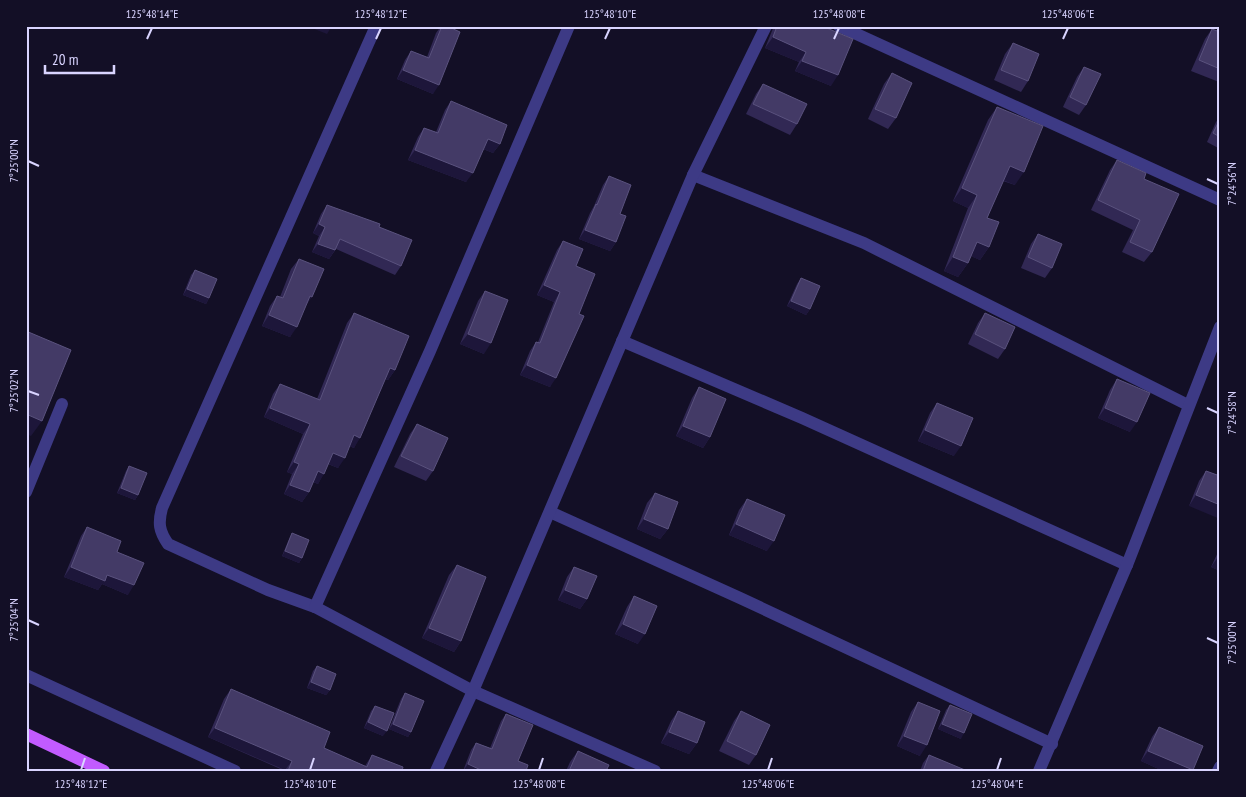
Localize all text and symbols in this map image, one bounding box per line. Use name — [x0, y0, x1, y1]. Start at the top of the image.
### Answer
text: 125°48'14"E — [126, 6, 178, 21]
text: 125°48'12"E — [355, 6, 407, 21]
text: 125°48'10"E — [584, 6, 636, 21]
text: 125°48'08"E — [813, 6, 865, 21]
text: 125°48'06"E — [1042, 6, 1094, 21]
scale bar — [45, 42, 114, 74]
text: 20 m — [52, 50, 78, 69]
text: 7°25'00"N — [6, 139, 21, 183]
text: 7°24'56"N — [1224, 162, 1239, 206]
text: 7°25'02"N — [6, 369, 21, 413]
text: 7°24'58"N — [1224, 391, 1239, 435]
text: 7°25'04"N — [6, 598, 21, 642]
text: 7°25'00"N — [1224, 621, 1239, 665]
text: 125°48'12"E — [55, 776, 107, 791]
text: 125°48'10"E — [284, 776, 336, 791]
text: 125°48'08"E — [513, 776, 565, 791]
text: 125°48'06"E — [742, 776, 794, 791]
text: 125°48'04"E — [971, 776, 1023, 791]

